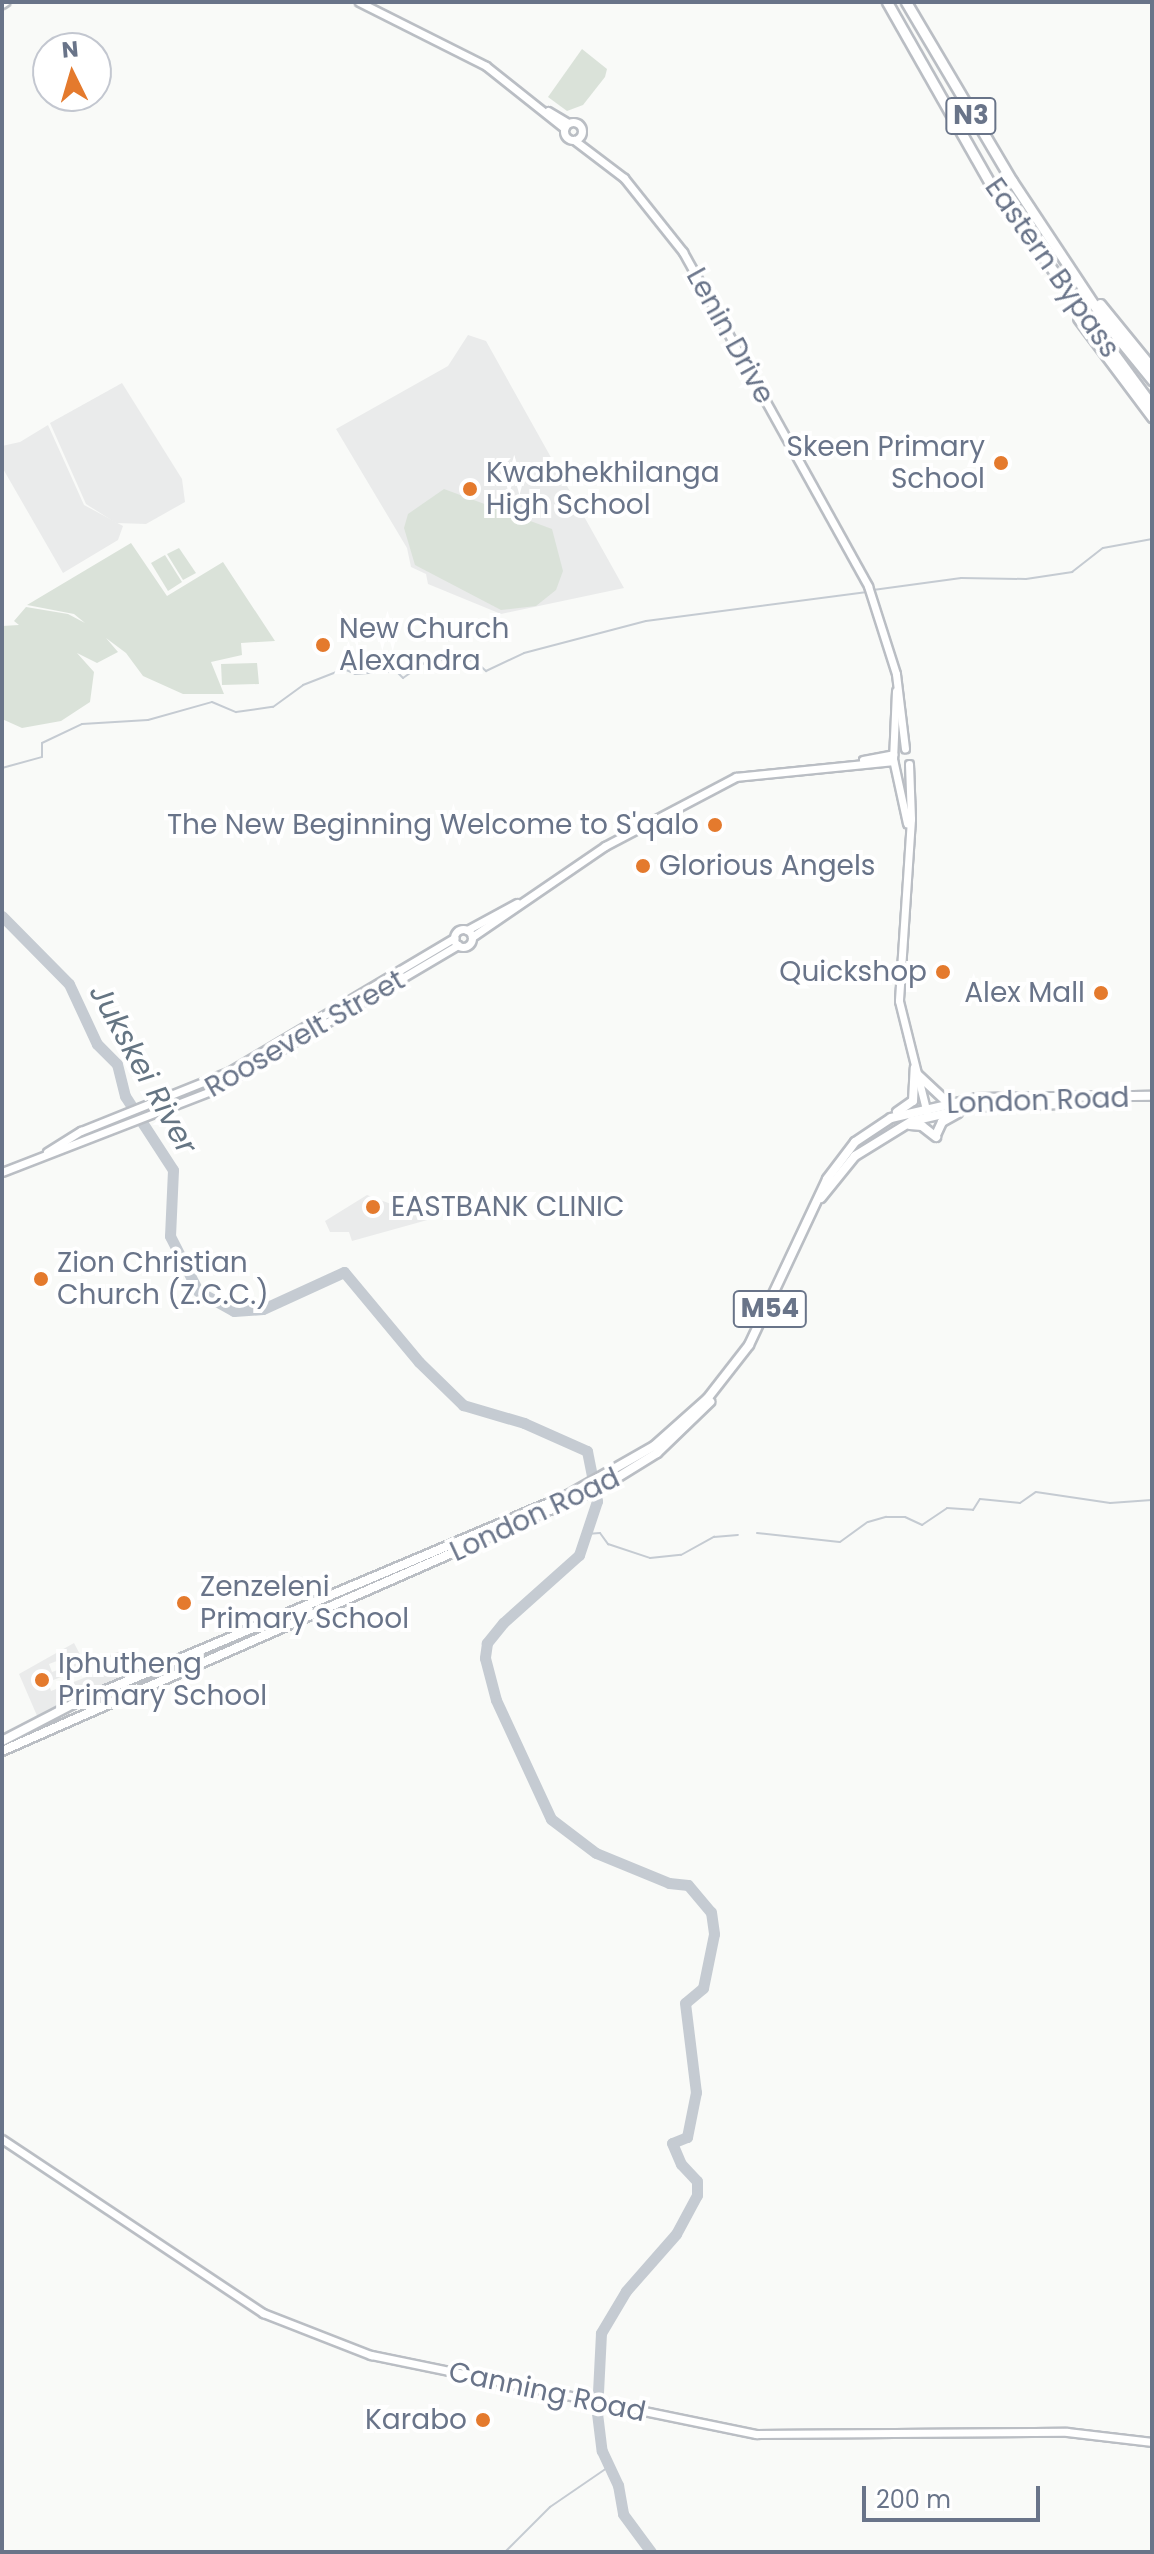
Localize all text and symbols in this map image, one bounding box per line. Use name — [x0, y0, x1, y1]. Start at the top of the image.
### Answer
north arrow — [32, 32, 112, 112]
text: N — [60, 33, 80, 66]
road number: N3 — [945, 94, 997, 138]
street label: Eastern Bypass — [978, 172, 1126, 364]
street label: Lenin Drive — [679, 262, 781, 410]
place label: Skeen Primary School — [787, 430, 985, 496]
marker: Skeen Primary School — [992, 454, 1010, 472]
place label: Kwabhekhilanga High School — [486, 456, 720, 522]
marker: Kwabhekhilanga High School — [461, 480, 479, 498]
place label: New Church Alexandra — [339, 612, 509, 678]
marker: New Church Alexandra — [314, 636, 332, 654]
place label: The New Beginning Welcome to S'qalo — [167, 808, 699, 842]
marker: The New Beginning Welcome to S'qalo — [706, 816, 724, 834]
place label: Glorious Angels — [659, 849, 875, 883]
marker: Glorious Angels — [634, 857, 652, 875]
place label: Quickshop — [779, 955, 927, 989]
street label: Roosevelt Street — [199, 963, 411, 1105]
marker: Quickshop — [934, 963, 952, 981]
place label: Alex Mall — [964, 976, 1085, 1010]
water label: Jukskei River — [81, 978, 205, 1160]
marker: Alex Mall — [1092, 984, 1110, 1002]
street label: London Road — [946, 1081, 1130, 1121]
place label: EASTBANK CLINIC — [391, 1190, 625, 1224]
marker: EASTBANK CLINIC — [362, 1196, 384, 1218]
place label: Zion Christian Church (Z.C.C.) — [57, 1246, 269, 1312]
marker: Zion Christian Church (Z.C.C.) — [32, 1270, 50, 1288]
road number: M54 — [732, 1287, 808, 1331]
street label: London Road — [445, 1461, 625, 1569]
place label: Zenzeleni Primary School — [200, 1570, 409, 1636]
marker: Zenzeleni Primary School — [175, 1594, 193, 1612]
place label: Iphutheng Primary School — [58, 1647, 267, 1713]
marker: Iphutheng Primary School — [33, 1671, 51, 1689]
street label: Canning Road — [445, 2355, 649, 2429]
place label: Karabo — [365, 2403, 467, 2437]
marker: Karabo — [474, 2411, 492, 2429]
scale bar — [866, 2470, 1044, 2520]
text: 200 m — [876, 2483, 951, 2516]

